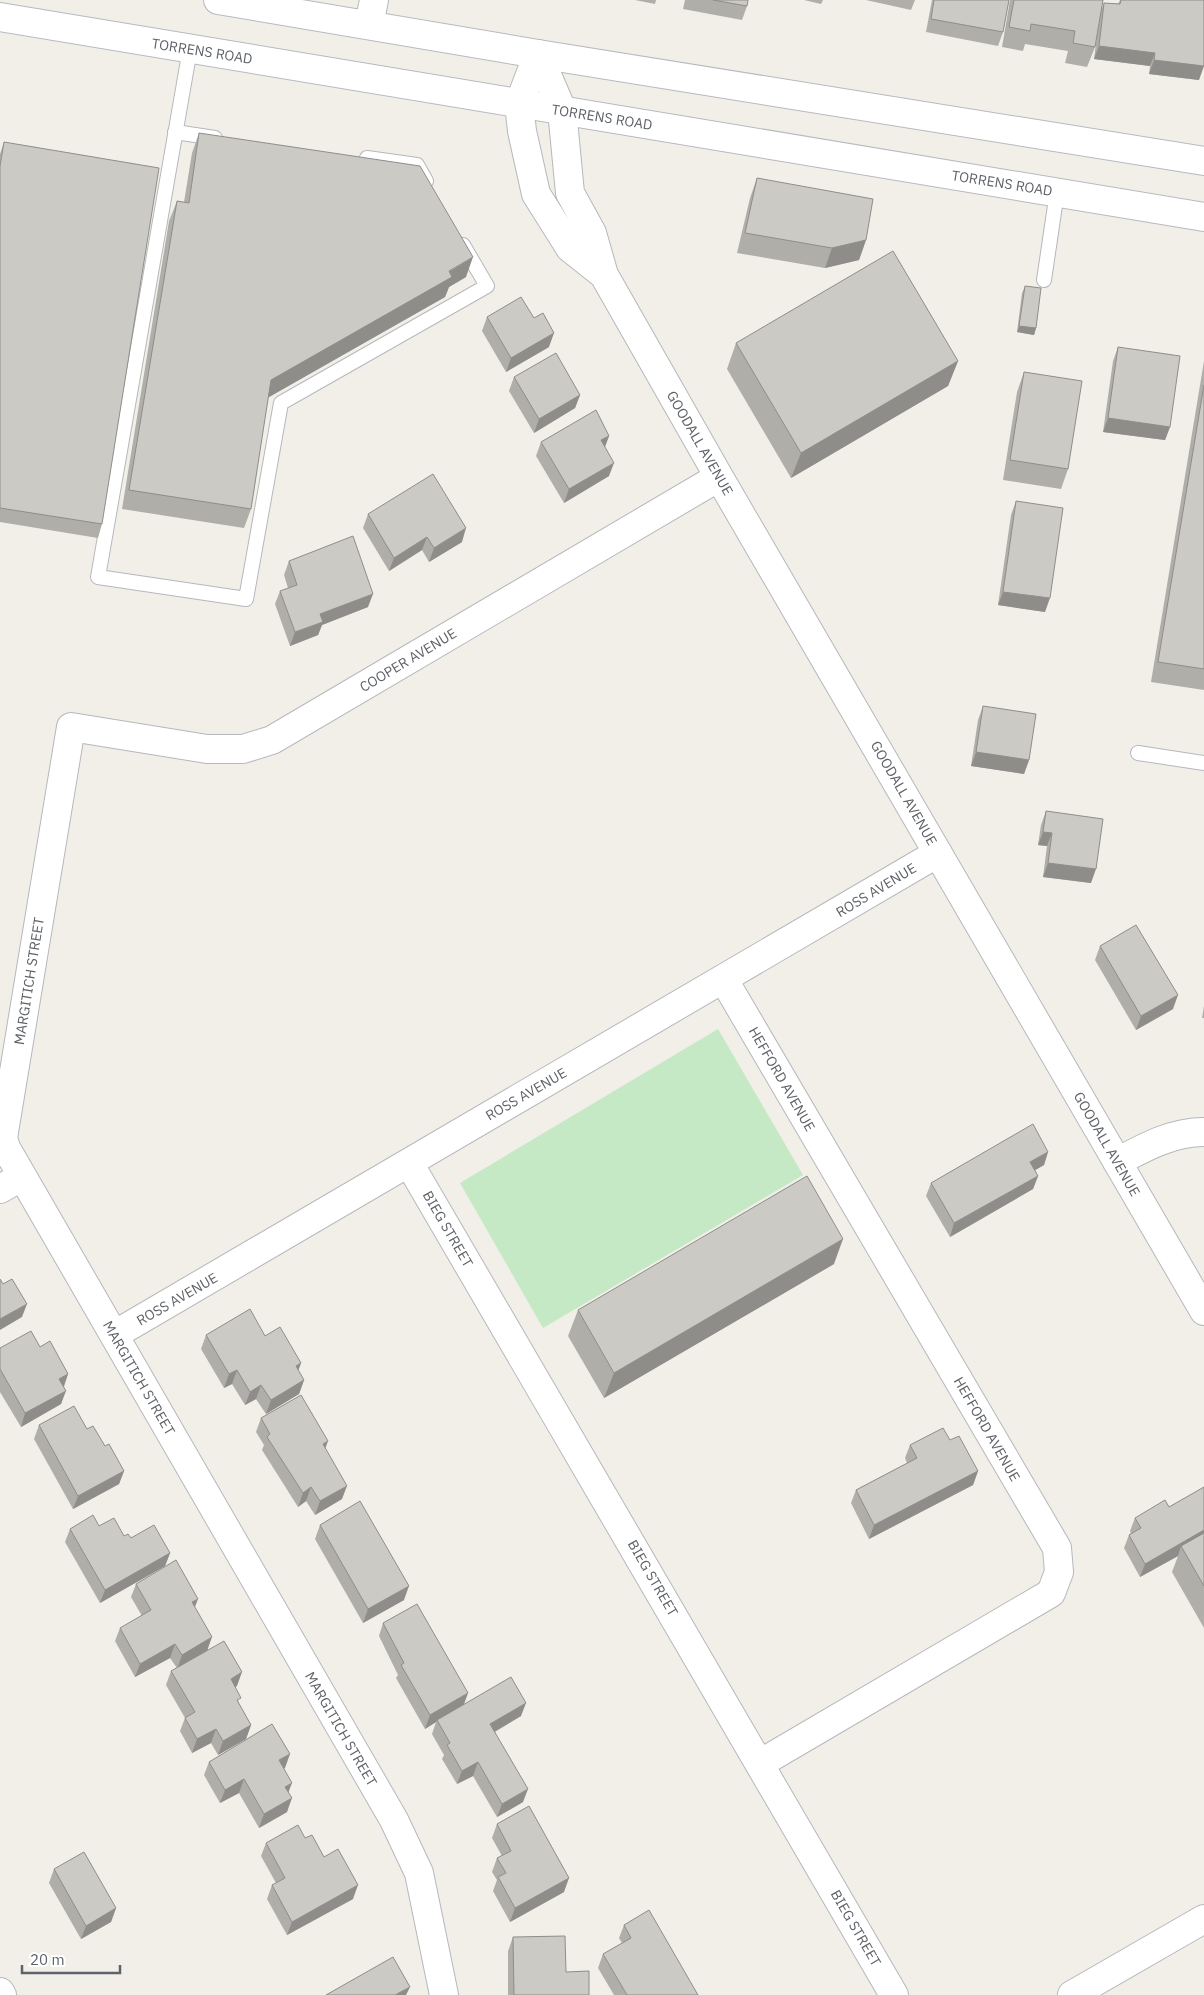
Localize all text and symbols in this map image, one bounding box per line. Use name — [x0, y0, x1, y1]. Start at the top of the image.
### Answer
street label: TORRENS ROAD — [150, 34, 254, 68]
street label: TORRENS ROAD — [550, 100, 654, 134]
street label: TORRENS ROAD — [950, 166, 1054, 200]
street label: GOODALL AVENUE — [663, 388, 737, 498]
street label: COOPER AVENUE — [356, 624, 460, 696]
street label: GOODALL AVENUE — [867, 738, 941, 848]
street label: ROSS AVENUE — [832, 859, 920, 921]
street label: MARGITICH STREET — [10, 916, 48, 1046]
street label: HEFFORD AVENUE — [745, 1024, 819, 1134]
street label: ROSS AVENUE — [482, 1064, 570, 1124]
street label: GOODALL AVENUE — [1070, 1089, 1144, 1199]
street label: BIEG STREET — [419, 1188, 477, 1270]
street label: ROSS AVENUE — [133, 1269, 221, 1329]
street label: MARGITICH STREET — [99, 1318, 179, 1438]
street label: HEFFORD AVENUE — [950, 1374, 1024, 1484]
street label: BIEG STREET — [624, 1537, 682, 1619]
street label: MARGITICH STREET — [301, 1669, 381, 1789]
street label: BIEG STREET — [827, 1887, 885, 1969]
scale bar — [22, 1942, 120, 1974]
text: 20 m — [30, 1950, 65, 1969]

